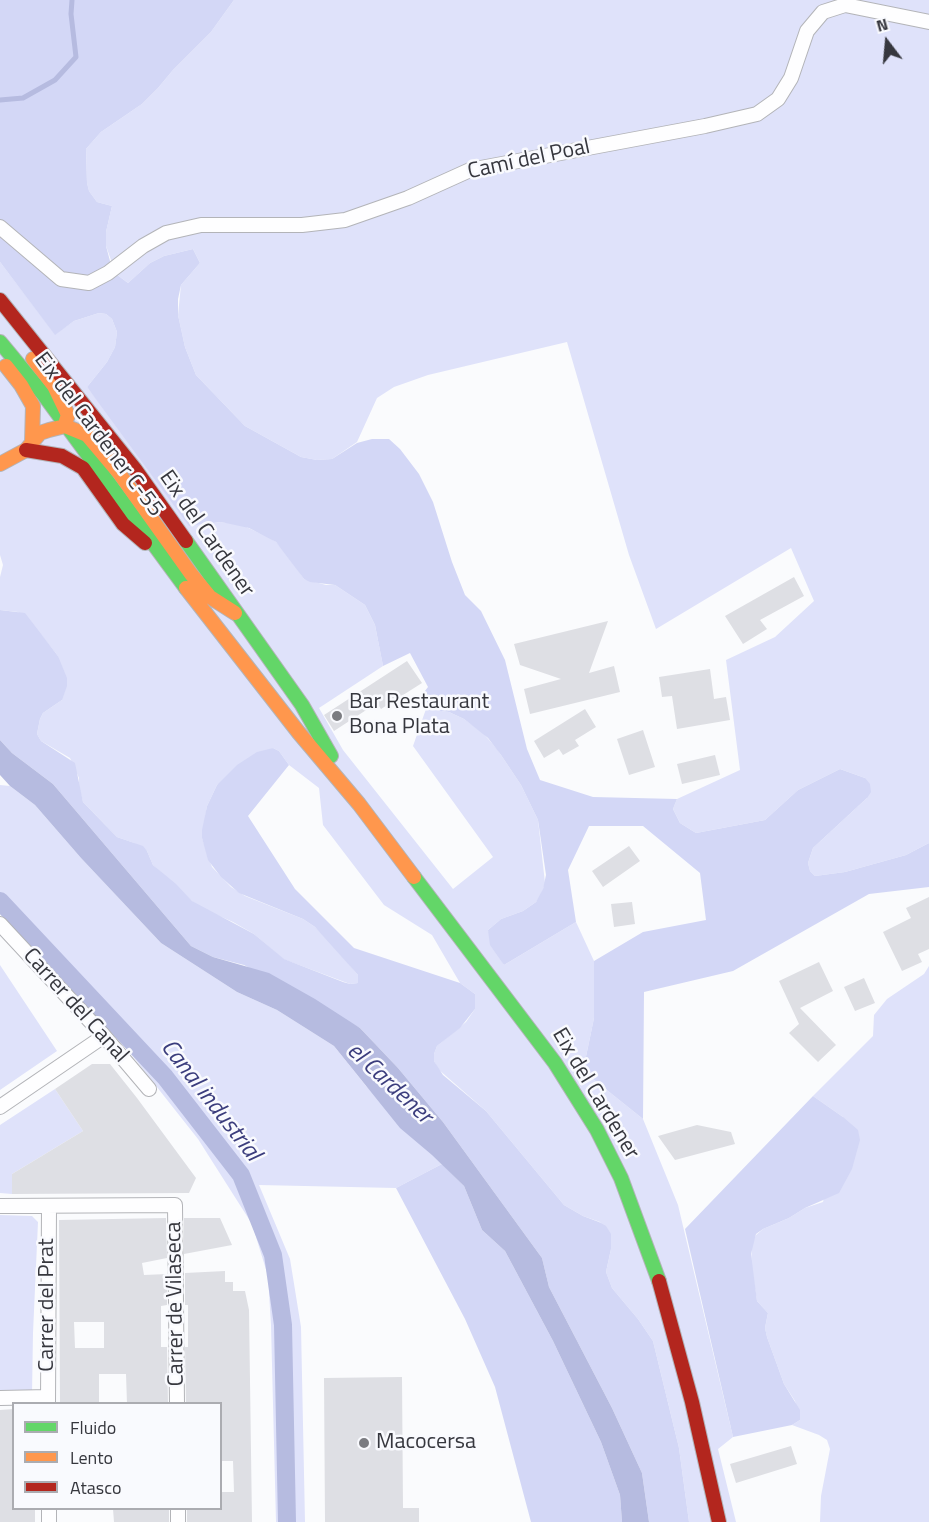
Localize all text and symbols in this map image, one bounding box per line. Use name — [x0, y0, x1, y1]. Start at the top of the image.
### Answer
north arrow — [857, 12, 917, 72]
text: N — [873, 12, 891, 38]
street label: Camí del Poal — [465, 134, 593, 186]
street label: Eix del Cardener C-55 — [28, 348, 168, 522]
street label: Eix del Cardener — [153, 466, 259, 602]
place label: Bar Restaurant Bona Plata — [349, 690, 489, 742]
marker: Bar Restaurant Bona Plata — [330, 709, 344, 723]
street label: Carrer del Canal — [17, 943, 133, 1069]
street label: Eix del Cardener — [546, 1024, 644, 1164]
water label: Canal industrial — [153, 1034, 267, 1168]
water label: el Cardener — [340, 1037, 438, 1131]
street label: Carrer de Vilaseca — [161, 1221, 191, 1387]
street label: Carrer del Prat — [35, 1238, 61, 1372]
legend — [12, 1402, 222, 1510]
text: Fluido — [70, 1414, 116, 1441]
place label: Macocersa — [376, 1430, 476, 1456]
marker: Macocersa — [357, 1436, 371, 1450]
text: Lento — [70, 1444, 113, 1471]
text: Atasco — [70, 1474, 121, 1501]

